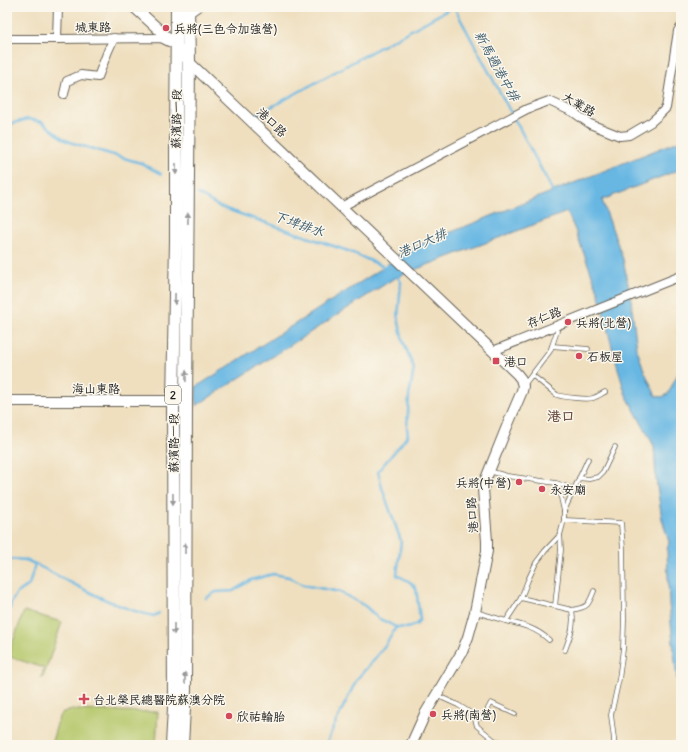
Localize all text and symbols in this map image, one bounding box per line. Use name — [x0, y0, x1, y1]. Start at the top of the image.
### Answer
street label: 城東路 — [75, 19, 111, 35]
place label: 兵將(三色令加強營) — [174, 21, 278, 36]
marker: 兵將(三色令加強營) — [161, 23, 171, 33]
water label: 新馬過港中排 — [471, 28, 524, 105]
street label: 蘇濱路一段 — [168, 89, 184, 149]
street label: 大業路 — [560, 89, 598, 119]
street label: 港口路 — [254, 104, 290, 140]
one-way arrow — [173, 163, 179, 176]
water label: 下埤排水 — [272, 207, 327, 241]
one-way arrow — [185, 211, 191, 224]
water label: 港口大排 — [395, 224, 450, 261]
one-way arrow — [172, 293, 178, 306]
street label: 存仁路 — [524, 303, 564, 331]
place label: 兵將(北營) — [576, 315, 632, 330]
marker: 兵將(北營) — [563, 317, 573, 327]
place label: 石板屋 — [587, 349, 623, 364]
marker: 石板屋 — [574, 351, 584, 361]
place label: 港口 — [504, 354, 528, 369]
marker: 港口 — [491, 356, 501, 366]
one-way arrow — [183, 369, 189, 382]
street label: 海山東路 — [72, 381, 120, 396]
road number: 2 — [165, 386, 181, 404]
district label: 港口 — [547, 407, 575, 425]
street label: 蘇濱路一段 — [166, 413, 181, 473]
place label: 兵將(中營) — [456, 475, 511, 490]
marker: 兵將(中營) — [514, 477, 524, 487]
place label: 永安廟 — [550, 482, 586, 497]
marker: 永安廟 — [537, 484, 547, 494]
one-way arrow — [170, 493, 176, 506]
street label: 港口路 — [463, 497, 481, 533]
one-way arrow — [182, 541, 188, 554]
one-way arrow — [171, 623, 177, 636]
one-way arrow — [182, 671, 188, 684]
place label: 台北榮民總醫院蘇澳分院 — [93, 692, 225, 707]
marker: 台北榮民總醫院蘇澳分院 — [78, 693, 90, 705]
place label: 兵將(南營) — [441, 707, 497, 722]
place label: 欣祐輪胎 — [237, 709, 285, 724]
marker: 兵將(南營) — [428, 709, 438, 719]
marker: 欣祐輪胎 — [224, 711, 234, 721]

